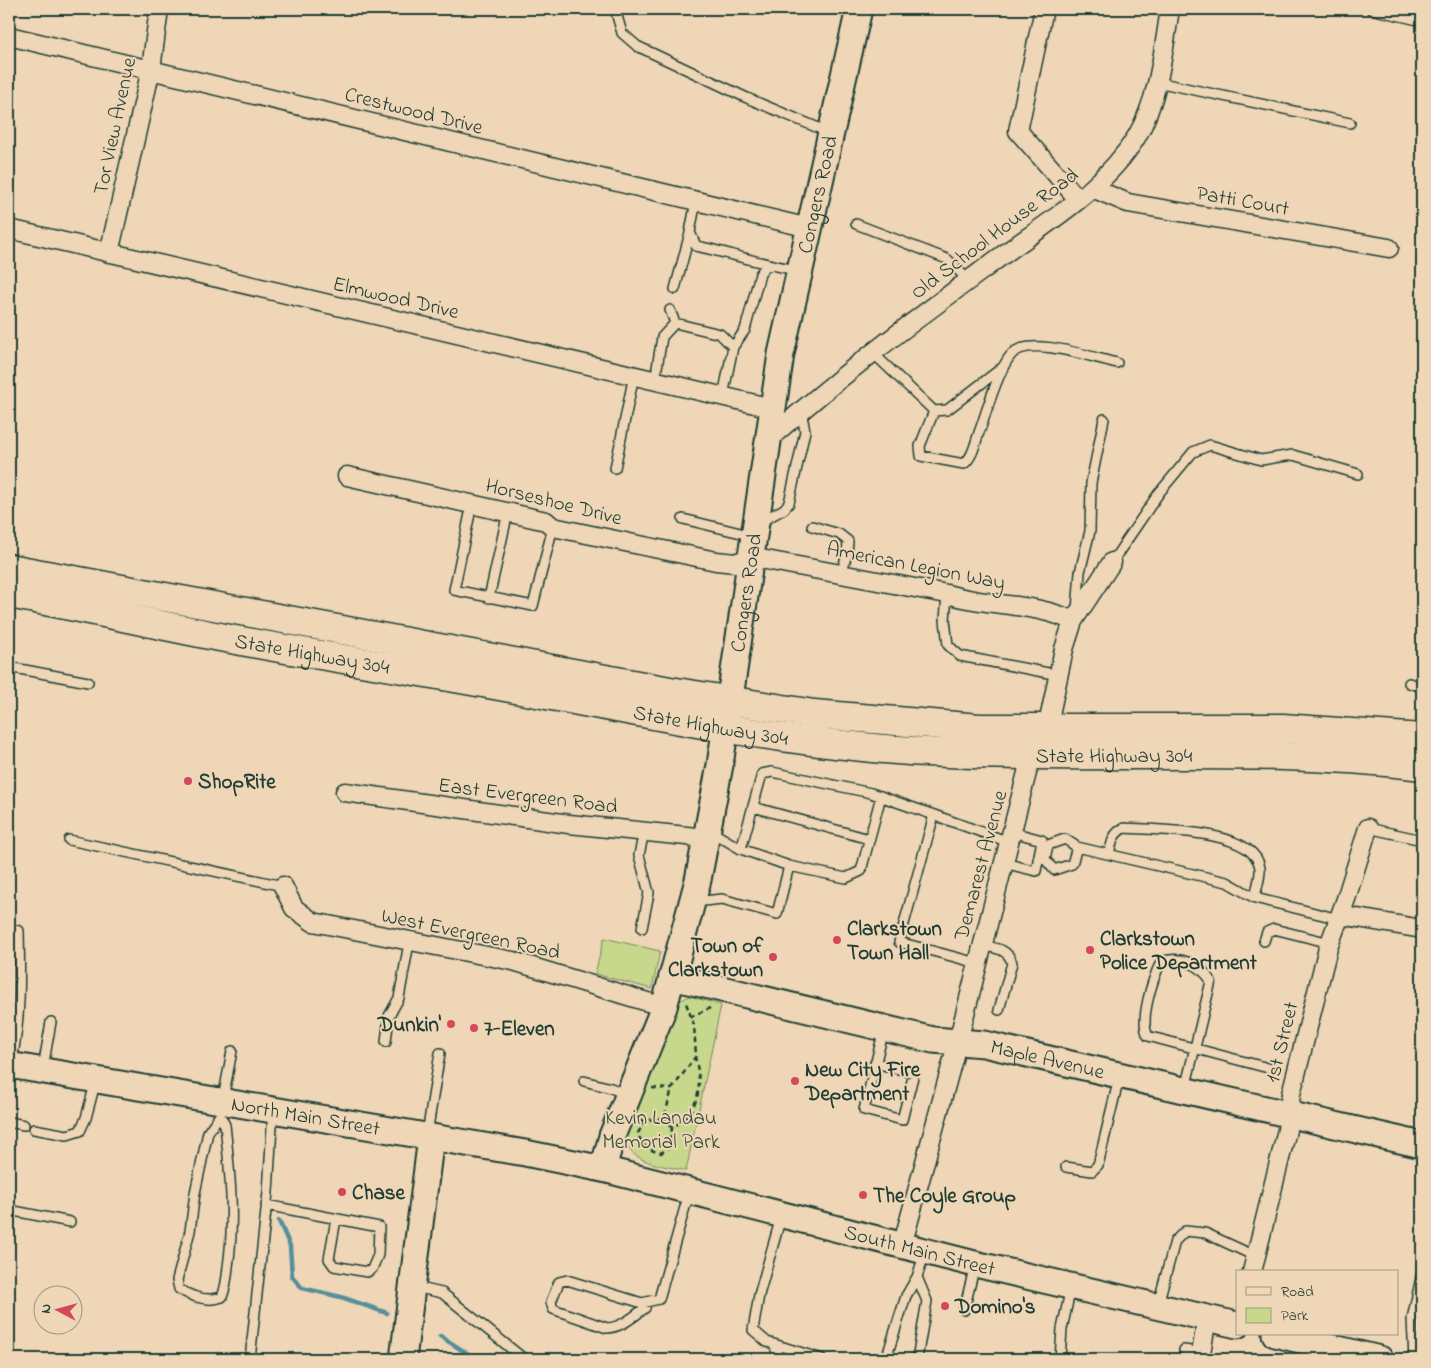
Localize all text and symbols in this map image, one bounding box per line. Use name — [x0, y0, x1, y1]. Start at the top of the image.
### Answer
street label: Tor View Avenue — [87, 54, 145, 198]
street label: Crestwood Drive — [341, 80, 486, 144]
street label: Congers Road — [791, 133, 847, 257]
street label: Old School House Road — [905, 161, 1086, 308]
street label: Patti Court — [1194, 179, 1291, 225]
street label: Elmwood Drive — [329, 270, 462, 328]
street label: Horseshoe Drive — [482, 471, 626, 535]
street label: Congers Road — [724, 531, 771, 655]
street label: American Legion Way — [823, 535, 1008, 601]
street label: State Highway 304 — [232, 627, 392, 684]
street label: State Highway 304 — [630, 699, 790, 755]
street label: State Highway 304 — [1035, 742, 1193, 774]
place label: ShopRite — [198, 768, 276, 798]
street label: East Evergreen Road — [436, 771, 619, 825]
marker: ShopRite — [182, 775, 194, 787]
street label: Demarest Avenue — [947, 787, 1017, 945]
street label: West Evergreen Road — [378, 901, 563, 971]
place label: Clarkstown Town Hall — [847, 915, 942, 969]
place label: Clarkstown Police Department — [1100, 925, 1258, 979]
place label: Town of Clarkstown — [668, 932, 764, 986]
marker: Clarkstown Town Hall — [831, 934, 843, 946]
marker: Clarkstown Police Department — [1084, 944, 1096, 956]
marker: Town of Clarkstown — [767, 951, 779, 963]
street label: 1st Street — [1258, 999, 1307, 1086]
place label: Dunkin' — [377, 1011, 442, 1041]
place label: 7-Eleven — [484, 1015, 555, 1045]
marker: Dunkin' — [445, 1018, 457, 1030]
marker: 7-Eleven — [468, 1022, 480, 1034]
street label: Maple Avenue — [987, 1033, 1108, 1088]
place label: New City Fire Department — [804, 1056, 921, 1110]
marker: New City Fire Department — [789, 1075, 801, 1087]
street label: North Main Street — [229, 1090, 382, 1145]
park label: Kevin Landau Memorial Park — [602, 1104, 721, 1158]
place label: Chase — [352, 1179, 406, 1209]
place label: The Coyle Group — [873, 1182, 1016, 1214]
marker: Chase — [336, 1186, 348, 1198]
marker: The Coyle Group — [857, 1189, 869, 1201]
street label: South Main Street — [840, 1218, 998, 1285]
legend — [1236, 1270, 1398, 1336]
text: Road — [1281, 1281, 1314, 1303]
north arrow — [32, 1286, 82, 1336]
place label: Domino's — [954, 1293, 1036, 1323]
marker: Domino's — [939, 1300, 951, 1312]
text: N — [36, 1303, 57, 1315]
text: Park — [1281, 1305, 1309, 1327]

